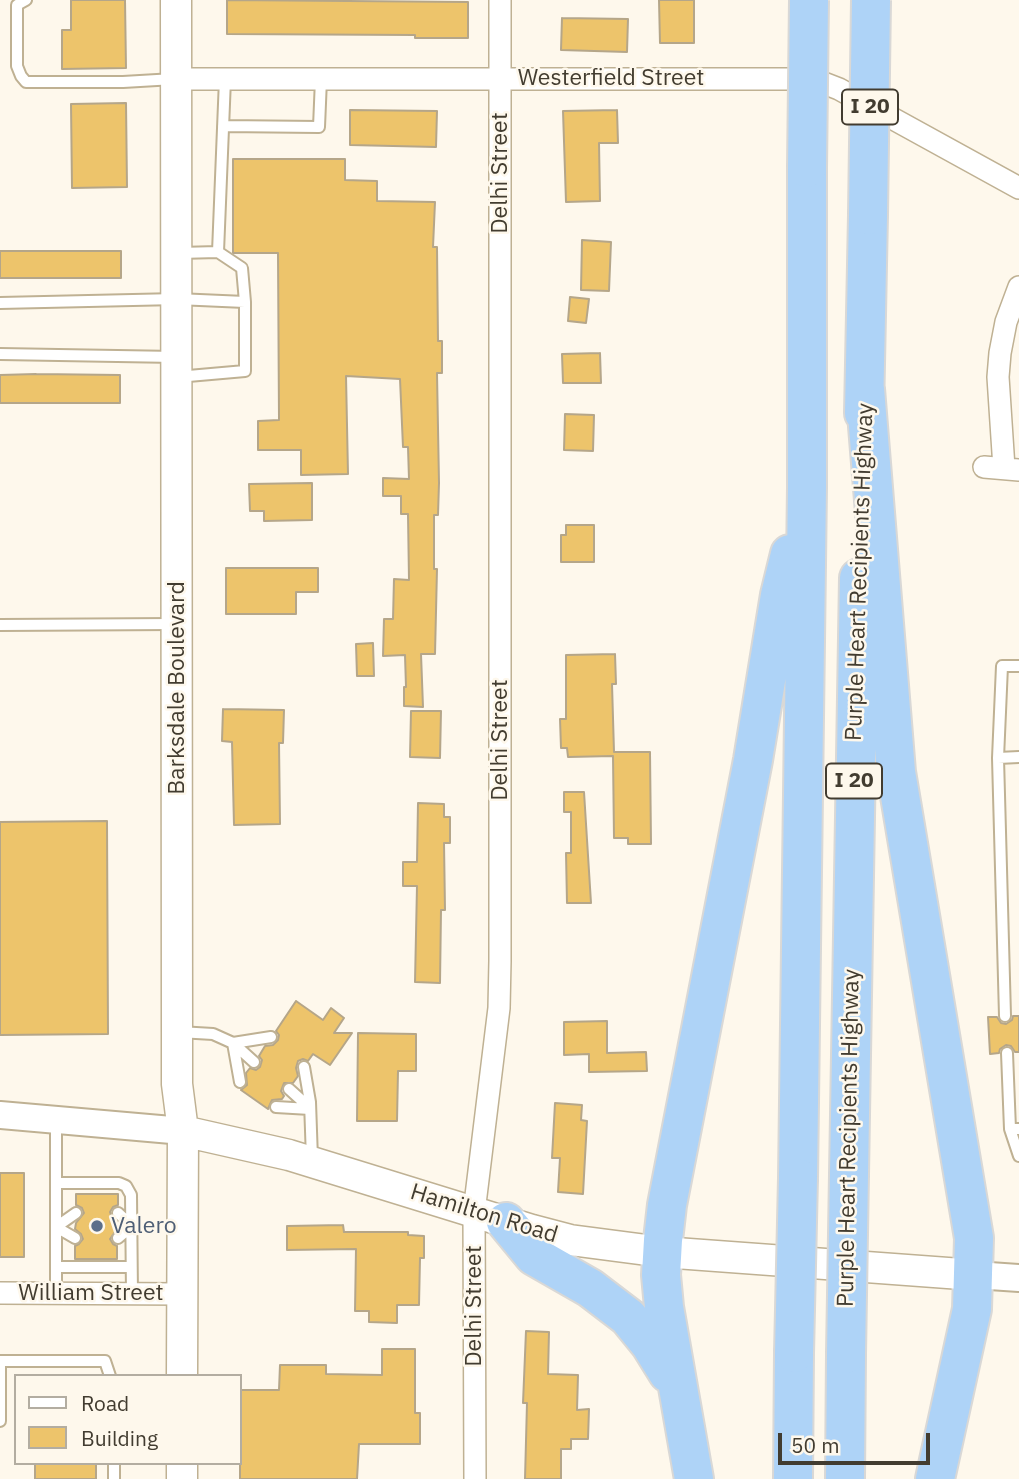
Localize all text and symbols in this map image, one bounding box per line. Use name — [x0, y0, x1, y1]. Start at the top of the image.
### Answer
street label: Westerfield Street — [518, 64, 704, 92]
road number: I 20 — [842, 90, 898, 124]
street label: Delhi Street — [486, 112, 514, 234]
street label: Purple Heart Recipients Highway — [840, 402, 880, 742]
street label: Barksdale Boulevard — [163, 581, 191, 795]
street label: Delhi Street — [486, 679, 514, 801]
road number: I 20 — [826, 764, 882, 798]
street label: Purple Heart Recipients Highway — [832, 969, 866, 1307]
street label: Hamilton Road — [407, 1178, 561, 1250]
place label: Valero — [111, 1212, 177, 1240]
marker: Valero — [89, 1218, 105, 1234]
street label: Delhi Street — [460, 1245, 488, 1367]
street label: William Street — [18, 1279, 164, 1307]
legend — [14, 1374, 242, 1465]
text: Road — [81, 1389, 129, 1417]
scale bar — [781, 1420, 933, 1464]
text: Building — [81, 1424, 158, 1452]
text: 50 m — [791, 1431, 840, 1459]

